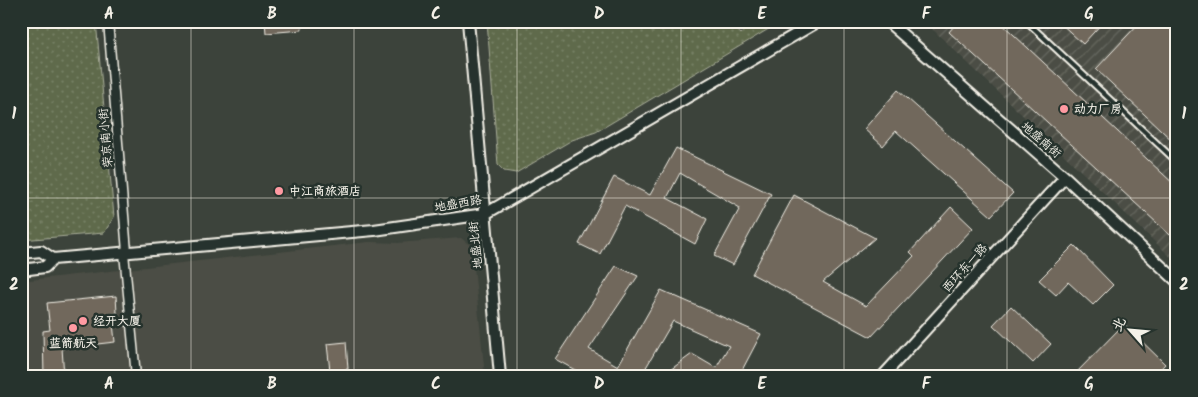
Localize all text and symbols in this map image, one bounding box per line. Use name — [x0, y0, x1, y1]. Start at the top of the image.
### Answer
text: A — [104, 2, 114, 27]
text: B — [267, 2, 277, 27]
text: C — [431, 2, 441, 27]
text: D — [594, 2, 605, 27]
text: E — [758, 2, 768, 27]
text: F — [922, 2, 932, 27]
text: G — [1084, 2, 1094, 27]
place label: 动力厂房 — [1074, 100, 1122, 119]
text: 1 — [12, 102, 17, 127]
text: 1 — [1182, 102, 1187, 127]
marker: 动力厂房 — [1058, 103, 1070, 115]
street label: 荣京南小街 — [94, 107, 118, 169]
street label: 地盛南街 — [1017, 117, 1065, 163]
place label: 中江商旅酒店 — [289, 182, 361, 201]
marker: 中江商旅酒店 — [273, 185, 285, 197]
street label: 地盛西路 — [433, 190, 483, 218]
street label: 地盛北街 — [464, 220, 488, 270]
street label: 西环东一路 — [938, 239, 992, 297]
text: 2 — [9, 273, 19, 298]
text: 2 — [1179, 273, 1189, 298]
north arrow — [1106, 304, 1156, 354]
place label: 经开大厦 — [93, 312, 141, 331]
text: 北 — [1106, 313, 1132, 336]
marker: 经开大厦 — [77, 315, 89, 327]
marker: 蓝箭航天 — [67, 322, 79, 334]
place label: 蓝箭航天 — [49, 334, 97, 353]
text: A — [104, 372, 114, 397]
text: B — [267, 372, 277, 397]
text: C — [431, 372, 441, 397]
text: D — [594, 372, 605, 397]
text: E — [758, 372, 768, 397]
text: F — [922, 372, 932, 397]
text: G — [1084, 372, 1094, 397]

